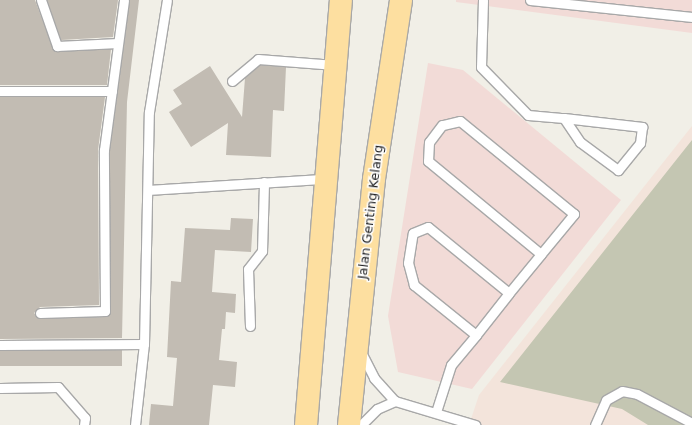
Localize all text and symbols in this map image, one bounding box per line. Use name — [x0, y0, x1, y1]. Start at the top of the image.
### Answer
street label: Jalan Genting Kelang — [355, 144, 387, 280]

